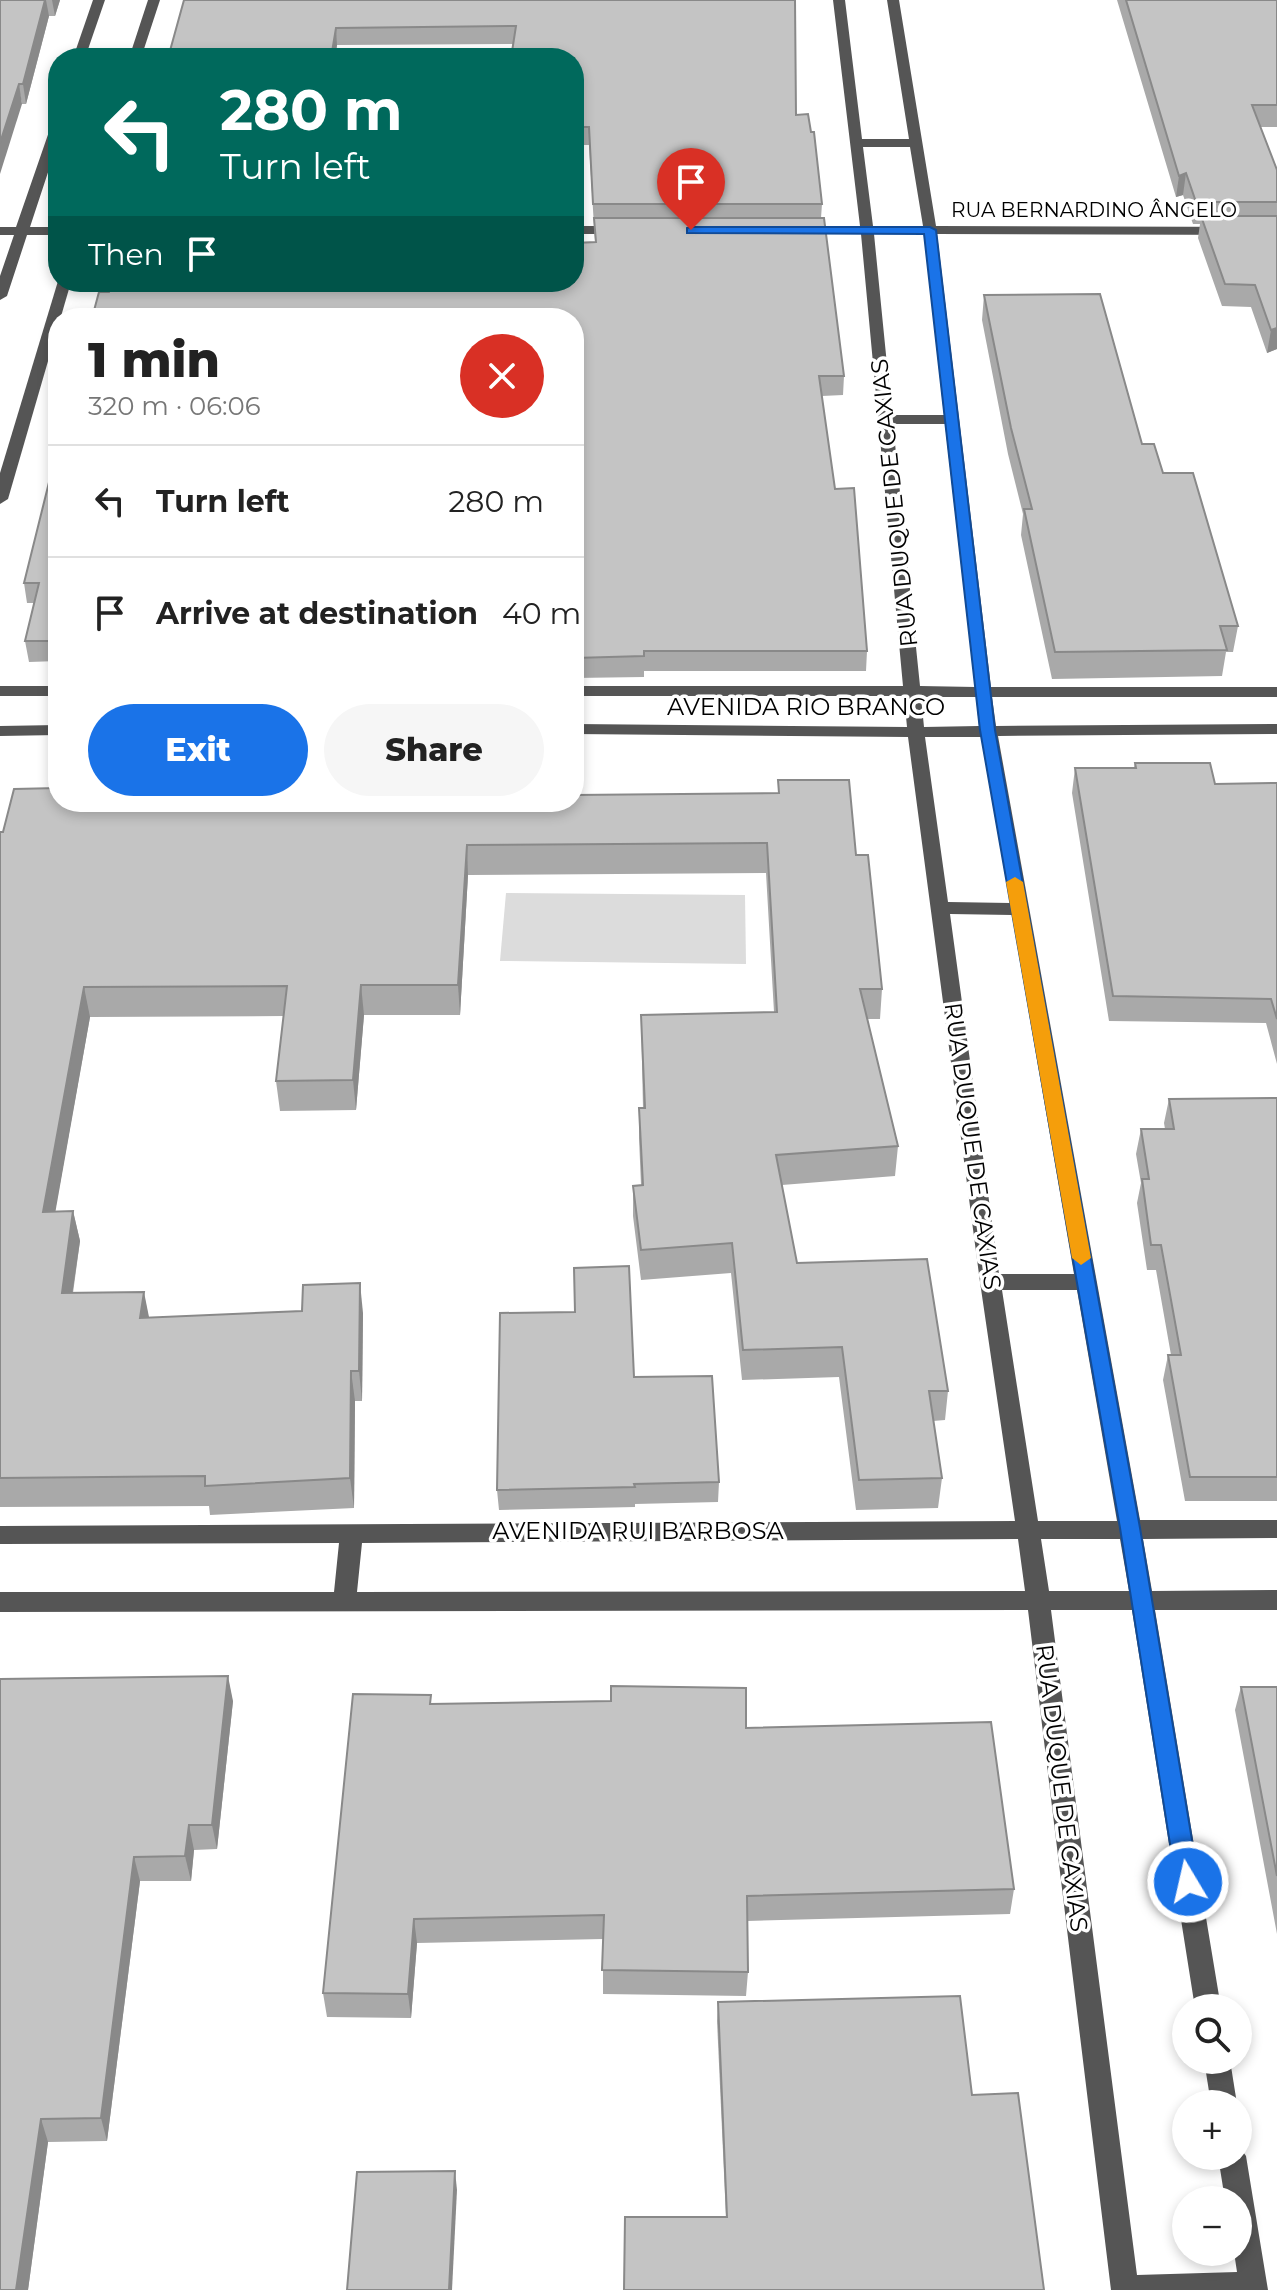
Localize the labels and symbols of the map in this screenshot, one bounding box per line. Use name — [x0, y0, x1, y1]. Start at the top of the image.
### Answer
pin — [657, 148, 725, 230]
street label: RUA BERNARDINO ÂNGELO — [951, 198, 1237, 222]
street label: RUA DUQUE DE CAXIAS — [864, 358, 924, 648]
street label: AVENIDA RIO BRANCO — [667, 692, 945, 721]
street label: RUA DUQUE DE CAXIAS — [938, 1001, 1008, 1291]
street label: AVENIDA RUI BARBOSA — [492, 1516, 784, 1545]
street label: RUA DUQUE DE CAXIAS — [1030, 1643, 1094, 1933]
position arrow — [1146, 1840, 1230, 1924]

